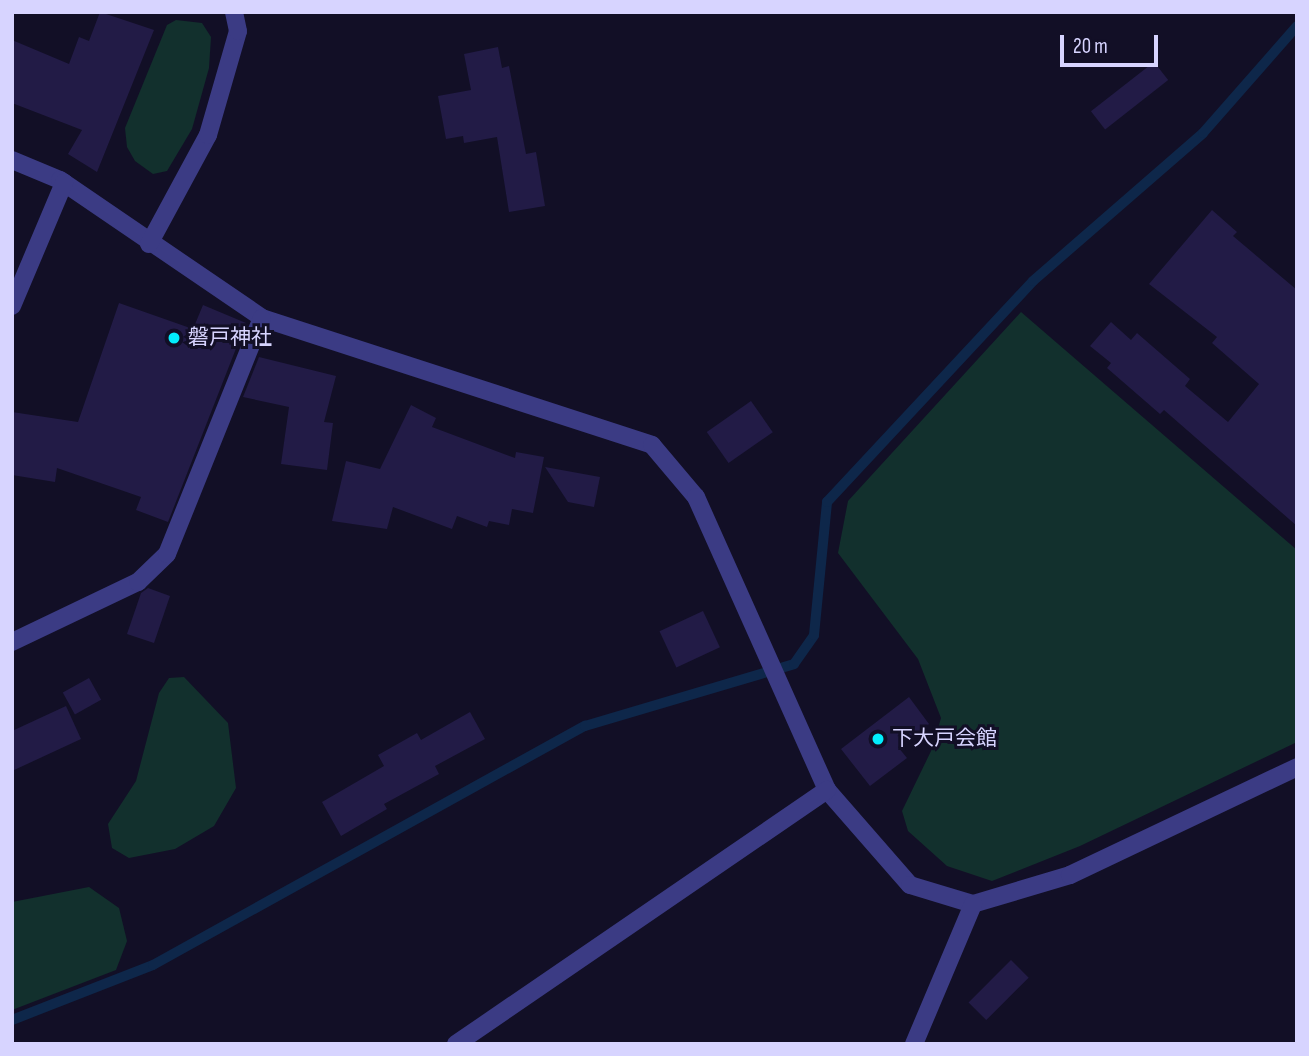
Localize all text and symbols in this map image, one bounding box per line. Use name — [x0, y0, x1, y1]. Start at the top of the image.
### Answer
scale bar — [1064, 21, 1162, 65]
text: 20 m — [1073, 34, 1108, 59]
place label: 磐戸神社 — [188, 325, 272, 351]
marker: 磐戸神社 — [166, 330, 182, 346]
place label: 下大戸会館 — [892, 726, 997, 752]
marker: 下大戸会館 — [870, 731, 886, 747]

